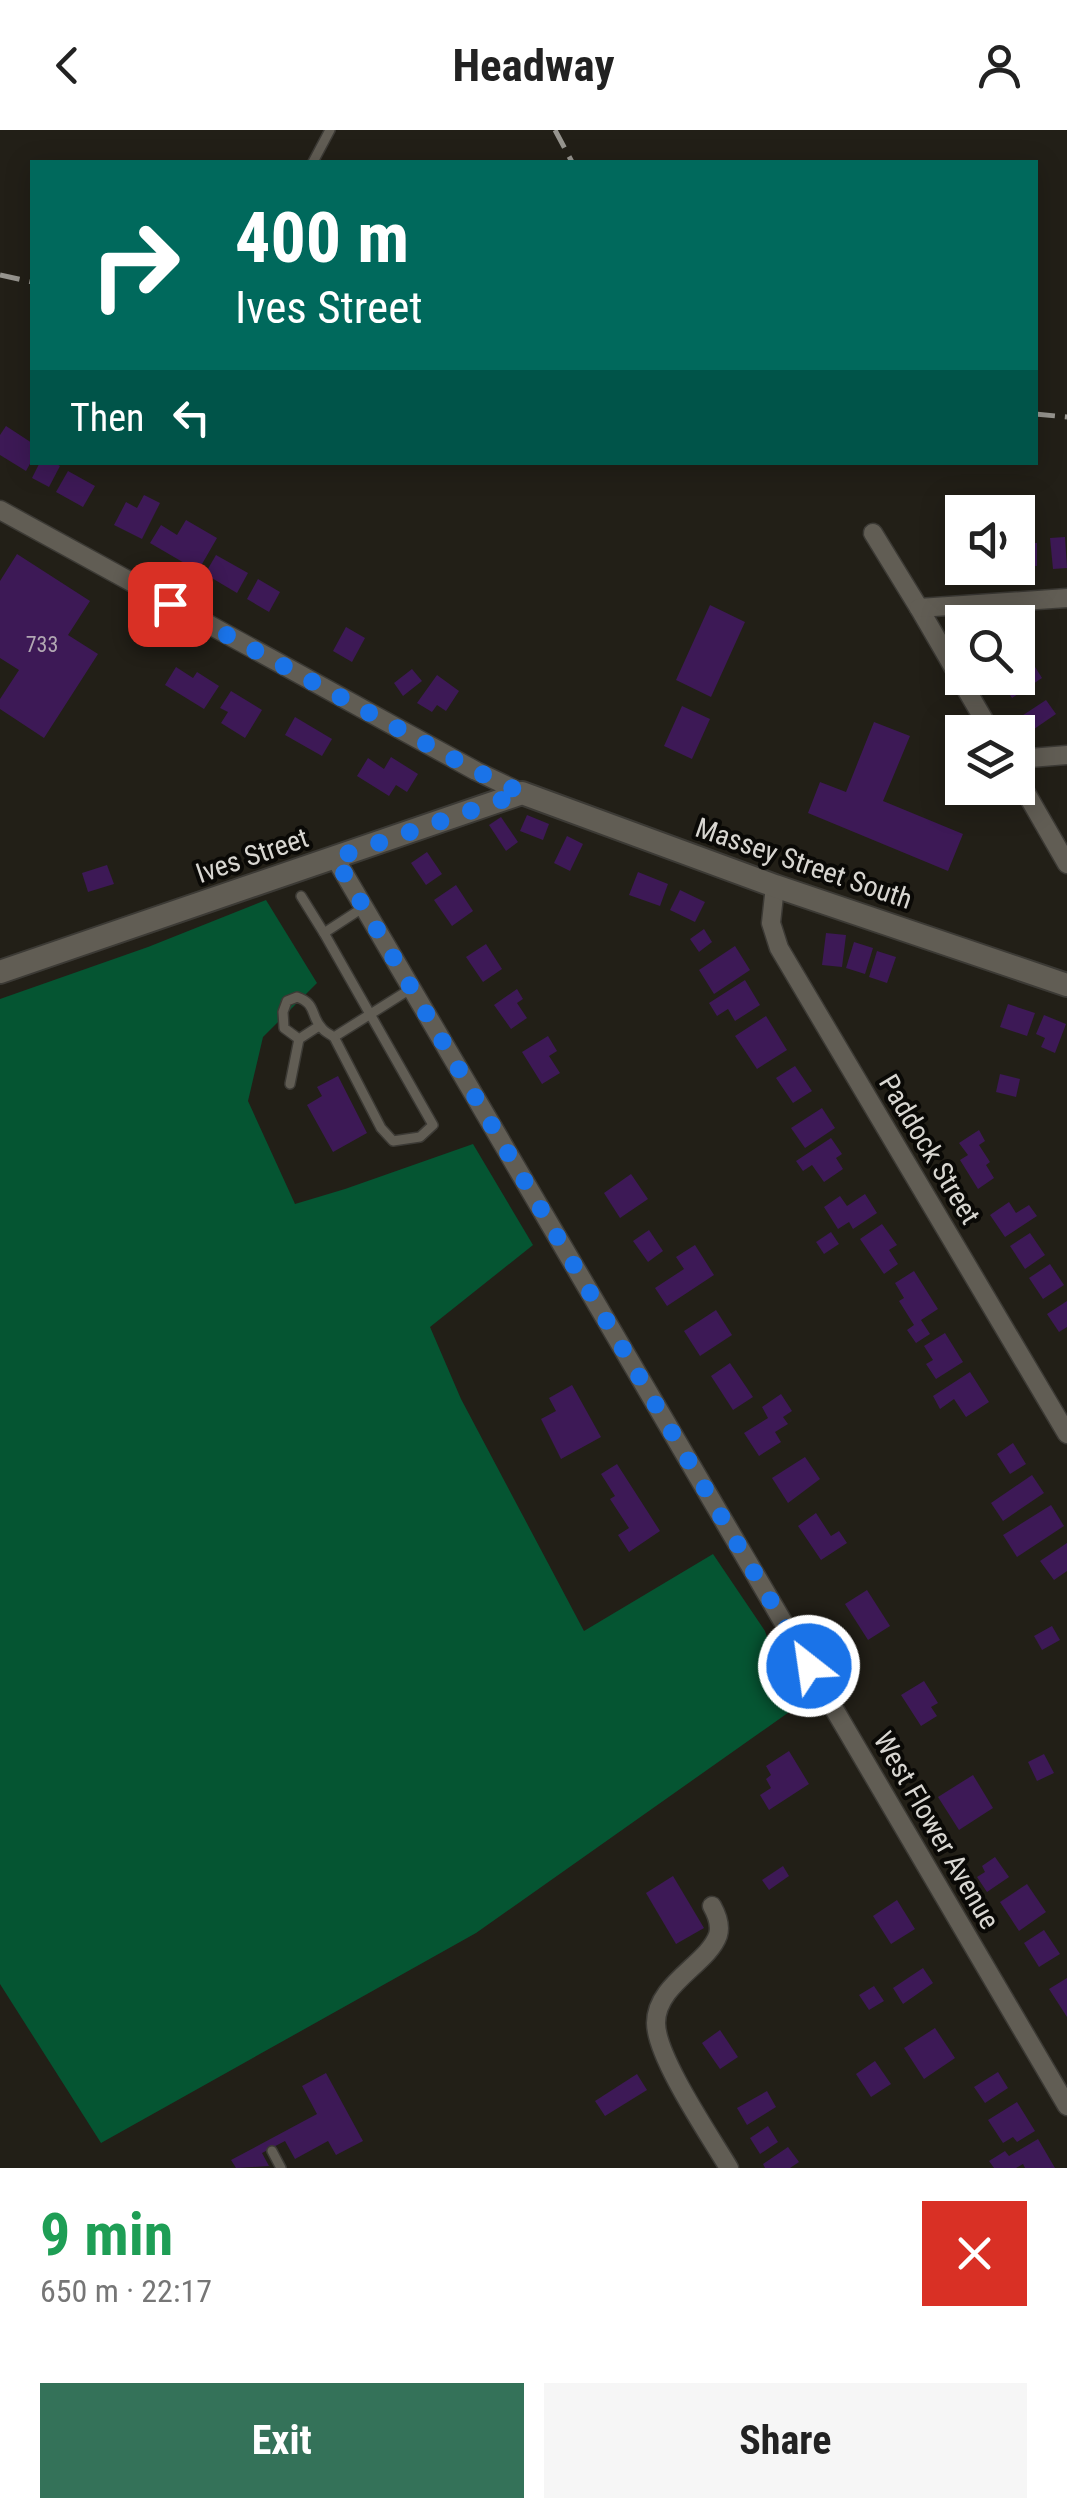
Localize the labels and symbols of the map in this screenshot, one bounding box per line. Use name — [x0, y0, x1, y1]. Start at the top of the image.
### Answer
pin — [128, 562, 213, 647]
house number: 733 — [26, 632, 58, 657]
street label: Massey Street South — [691, 811, 917, 916]
street label: Ives Street — [192, 821, 313, 890]
street label: Paddock Street — [872, 1069, 987, 1230]
position arrow — [757, 1614, 861, 1718]
street label: West Flower Avenue — [867, 1726, 1006, 1935]

